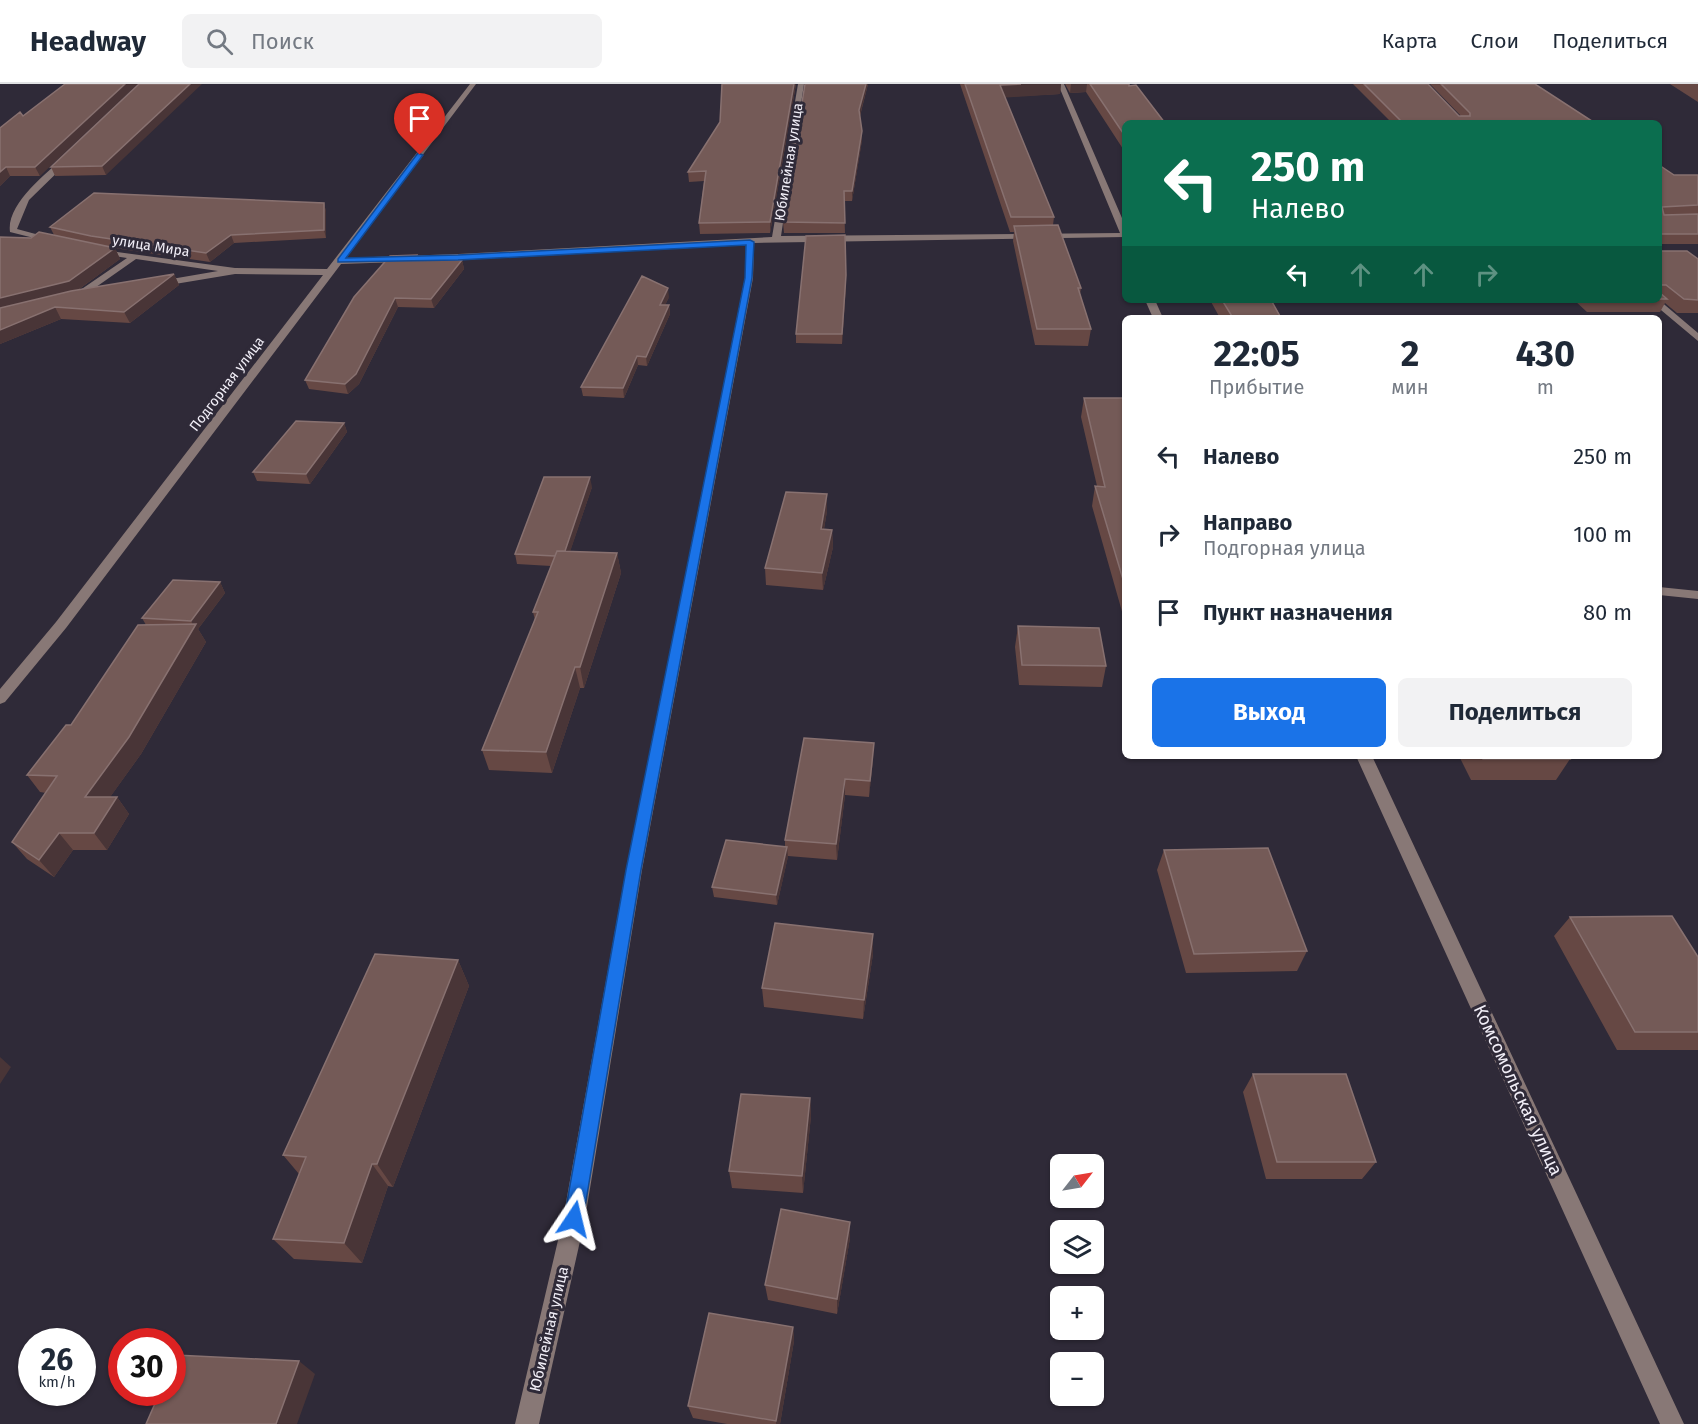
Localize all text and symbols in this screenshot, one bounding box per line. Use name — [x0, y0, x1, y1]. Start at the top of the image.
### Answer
search box — [182, 14, 602, 68]
text: Headway — [30, 25, 146, 58]
icon: search — [203, 25, 236, 58]
text: Поиск — [251, 28, 314, 55]
text: Карта — [1382, 28, 1438, 54]
text: Слои — [1471, 28, 1519, 54]
text: Поделиться — [1552, 28, 1668, 54]
pin — [394, 93, 445, 155]
icon: arrive — [403, 102, 436, 135]
street label: Юбилейная улица — [771, 102, 807, 222]
text: 250 m — [1251, 142, 1365, 192]
icon: left — [1152, 144, 1230, 222]
text: Налево — [1251, 193, 1345, 225]
street label: улица Мира — [111, 232, 191, 260]
icon: left — [1281, 258, 1314, 291]
icon: ahead — [1344, 258, 1377, 291]
icon: ahead — [1407, 258, 1440, 291]
icon: right — [1470, 258, 1503, 291]
text: 22:05 — [1214, 332, 1300, 376]
text: 2 — [1401, 332, 1419, 376]
text: 430 — [1516, 332, 1575, 376]
street label: Подгорная улица — [186, 333, 268, 435]
text: Прибытие — [1209, 375, 1304, 399]
text: мин — [1391, 375, 1429, 399]
text: m — [1537, 375, 1554, 399]
icon: left — [1152, 440, 1185, 473]
text: Налево — [1203, 443, 1279, 470]
text: 250 m — [1573, 443, 1632, 470]
text: Направо — [1203, 509, 1292, 536]
icon: right — [1152, 518, 1185, 551]
text: 100 m — [1573, 521, 1632, 548]
text: Подгорная улица — [1203, 536, 1366, 560]
icon: arrive — [1152, 596, 1185, 629]
text: Пункт назначения — [1203, 599, 1393, 626]
text: 80 m — [1583, 599, 1632, 626]
button: Выход — [1152, 678, 1386, 747]
button: Поделиться — [1398, 678, 1632, 747]
street label: Комсомольская улица — [1469, 1001, 1567, 1179]
north arrow — [1050, 1154, 1104, 1208]
map controls — [1050, 1154, 1104, 1406]
position arrow — [542, 1187, 606, 1251]
button: layers — [1050, 1220, 1104, 1274]
street label: Юбилейная улица — [526, 1265, 572, 1393]
button: + — [1050, 1286, 1104, 1340]
speed limit sign: 30 — [108, 1328, 186, 1406]
text: 26 — [41, 1342, 73, 1378]
button: − — [1050, 1352, 1104, 1406]
text: km/h — [38, 1373, 76, 1391]

